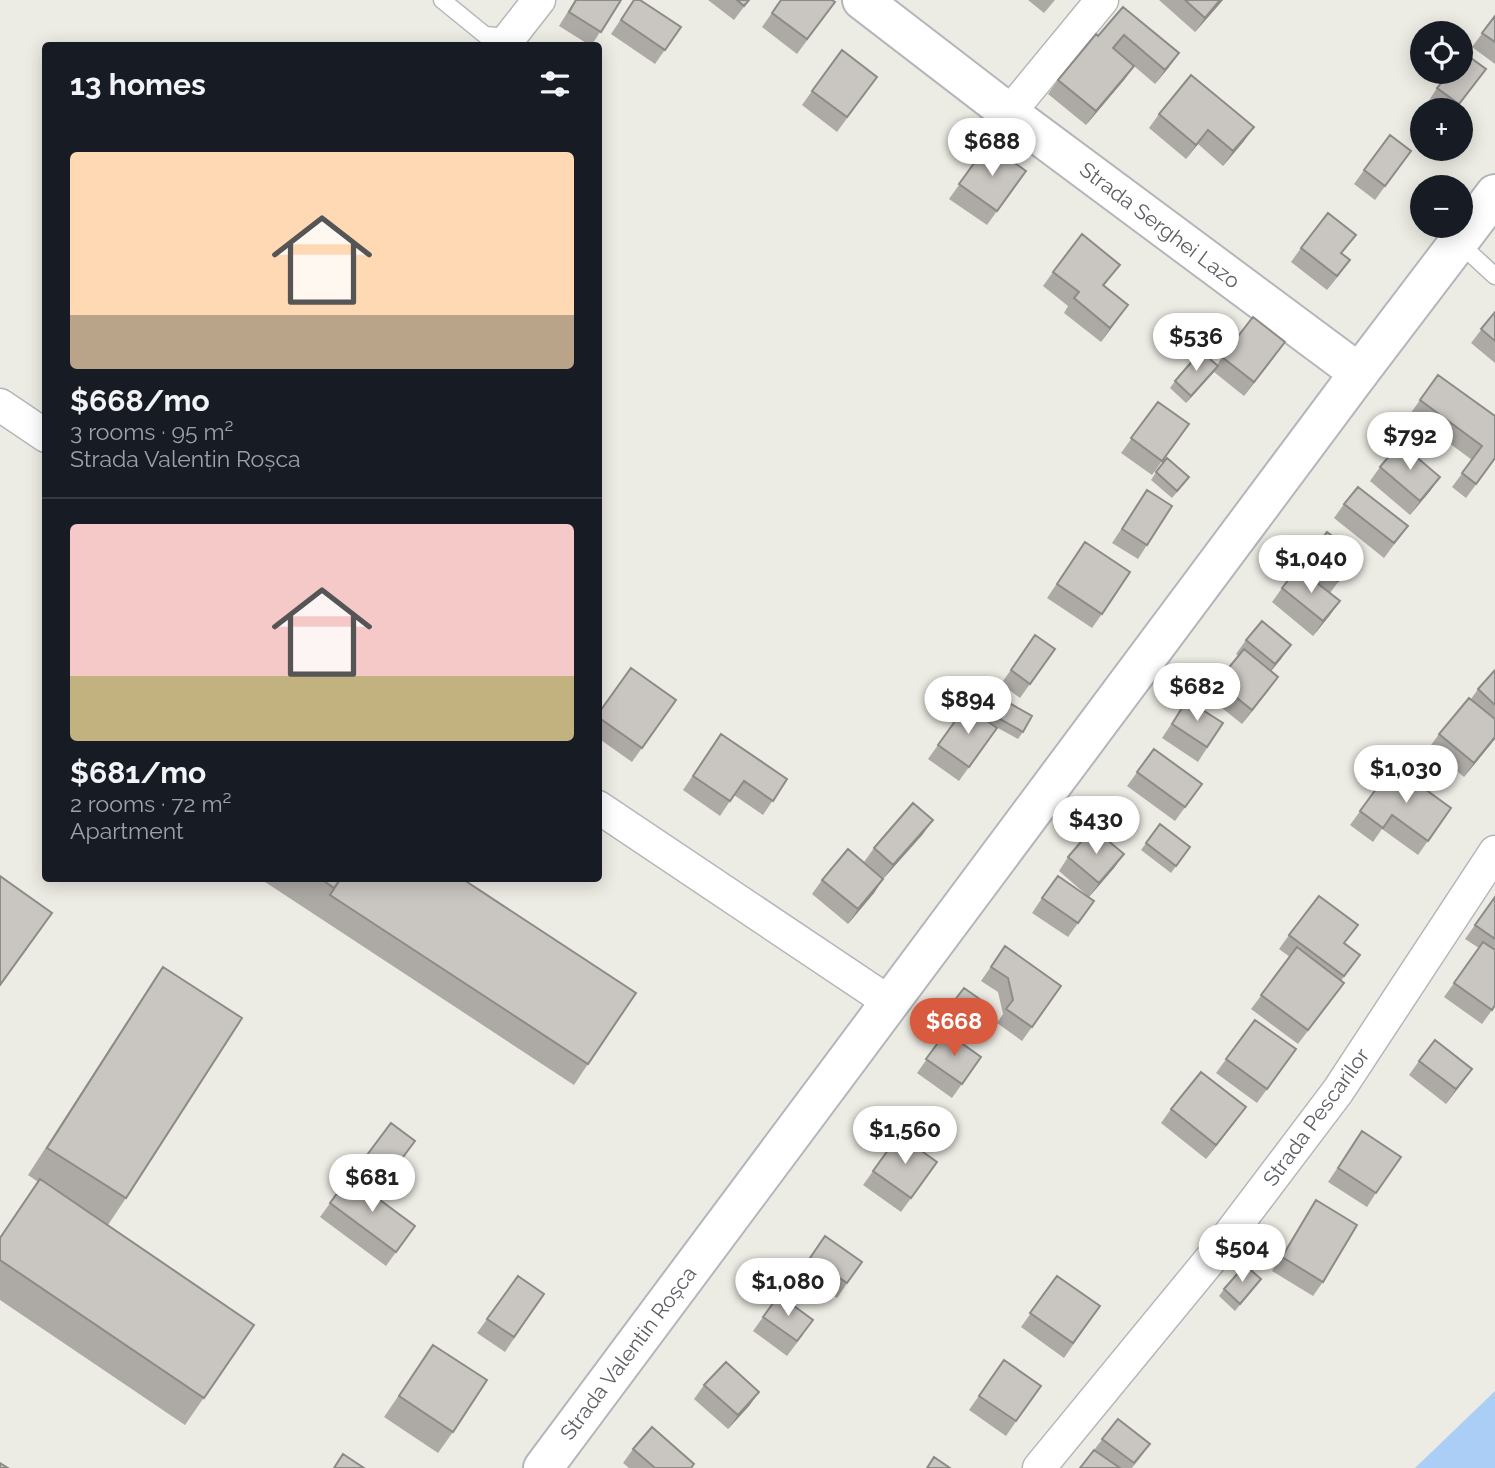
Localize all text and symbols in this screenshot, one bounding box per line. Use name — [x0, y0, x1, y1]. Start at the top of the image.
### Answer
map controls — [1410, 21, 1473, 238]
button: locate — [1410, 21, 1473, 84]
icon: filters — [536, 65, 574, 103]
text: 13 homes — [70, 67, 206, 102]
button: + — [1410, 98, 1473, 161]
pin: $688 — [951, 118, 1033, 178]
text: $688 — [964, 127, 1020, 154]
street label: Strada Serghei Lazo — [1075, 157, 1245, 293]
button: − — [1410, 175, 1473, 238]
icon: home — [259, 197, 385, 323]
pin: $536 — [1155, 314, 1237, 373]
text: $536 — [1169, 322, 1223, 349]
text: $668/mo — [70, 383, 210, 418]
pin: $792 — [1369, 412, 1451, 472]
text: 3 rooms · 95 m² — [70, 418, 233, 445]
text: $792 — [1383, 421, 1437, 448]
text: Strada Valentin Roșca — [70, 445, 301, 472]
pin: $1,040 — [1254, 536, 1368, 595]
text: $1,040 — [1275, 544, 1347, 571]
icon: home — [259, 569, 385, 695]
pin: $682 — [1156, 664, 1238, 723]
text: $682 — [1169, 672, 1225, 699]
pin: $894 — [927, 676, 1009, 736]
text: $894 — [940, 685, 996, 712]
pin: $1,030 — [1349, 746, 1463, 805]
text: $1,030 — [1370, 754, 1442, 781]
text: $681/mo — [70, 755, 206, 790]
text: 2 rooms · 72 m² — [70, 790, 231, 817]
pin: $430 — [1055, 796, 1137, 856]
text: $430 — [1069, 805, 1123, 832]
text: Apartment — [70, 817, 184, 844]
pin: $668 — [913, 998, 995, 1058]
text: $668 — [926, 1007, 982, 1034]
street label: Strada Pescarilor — [1258, 1043, 1375, 1191]
pin: $1,560 — [848, 1106, 962, 1166]
text: $1,560 — [869, 1115, 941, 1142]
pin: $681 — [331, 1154, 413, 1214]
text: $681 — [345, 1163, 399, 1190]
pin: $504 — [1201, 1224, 1283, 1284]
text: $504 — [1215, 1233, 1269, 1260]
pin: $1,080 — [731, 1258, 845, 1318]
street label: Strada Valentin Roșca — [555, 1261, 701, 1445]
text: $1,080 — [751, 1267, 825, 1294]

